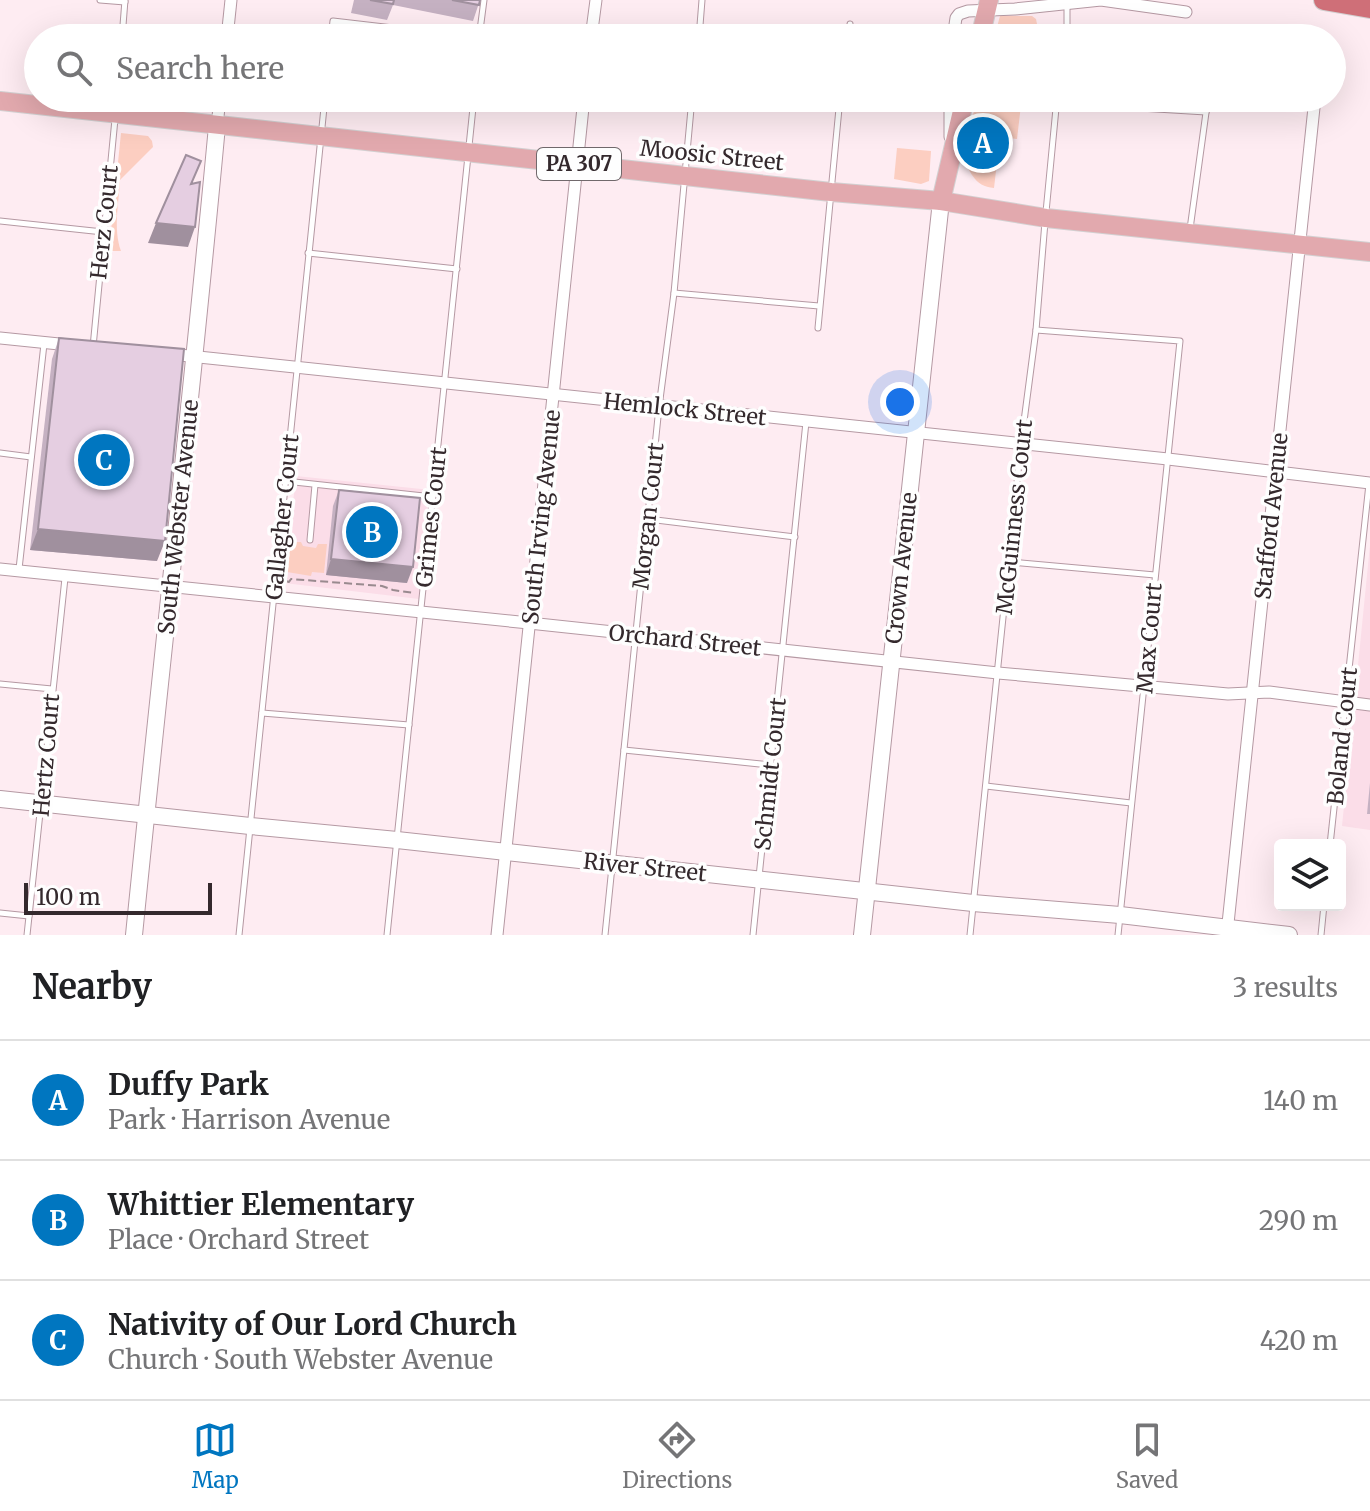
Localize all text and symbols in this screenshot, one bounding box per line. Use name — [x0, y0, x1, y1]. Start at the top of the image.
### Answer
search box — [24, 24, 1346, 112]
icon: search — [52, 46, 96, 90]
text: Search here — [116, 49, 284, 87]
pin: A — [957, 113, 1009, 173]
street label: Moosic Street — [639, 134, 786, 177]
road number: PA 307 — [537, 148, 621, 180]
street label: Herz Court — [84, 163, 124, 281]
your location — [880, 382, 920, 422]
street label: Hemlock Street — [602, 387, 768, 432]
street label: South Webster Avenue — [152, 398, 204, 636]
street label: South Irving Avenue — [516, 408, 566, 626]
street label: McGuinness Court — [990, 418, 1038, 616]
pin: C — [78, 430, 130, 490]
street label: Stafford Avenue — [1248, 431, 1294, 601]
street label: Gallagher Court — [259, 432, 305, 601]
street label: Morgan Court — [626, 441, 670, 591]
street label: Grimes Court — [410, 445, 452, 589]
street label: Crown Avenue — [879, 491, 923, 645]
pin: B — [346, 502, 398, 562]
street label: Max Court — [1130, 581, 1168, 695]
street label: Orchard Street — [607, 618, 763, 662]
street label: Boland Court — [1321, 665, 1363, 806]
street label: Hertz Court — [27, 692, 65, 818]
street label: Schmidt Court — [748, 696, 792, 852]
map controls — [1274, 839, 1346, 911]
button: layers — [1274, 839, 1346, 911]
street label: River Street — [582, 847, 709, 887]
scale bar — [24, 879, 212, 915]
text: 100 m — [36, 883, 101, 911]
text: Nearby — [32, 966, 152, 1008]
text: 3 results — [1233, 971, 1338, 1004]
text: Duffy Park — [108, 1065, 269, 1103]
text: A — [49, 1084, 67, 1117]
text: 140 m — [1263, 1084, 1338, 1117]
text: Park · Harrison Avenue — [108, 1103, 390, 1136]
text: Whittier Elementary — [108, 1185, 414, 1223]
text: B — [49, 1204, 67, 1237]
text: 290 m — [1259, 1204, 1338, 1237]
text: Place · Orchard Street — [108, 1223, 369, 1256]
text: Nativity of Our Lord Church — [108, 1305, 517, 1343]
text: C — [49, 1324, 67, 1357]
text: 420 m — [1260, 1324, 1338, 1357]
text: Church · South Webster Avenue — [108, 1343, 493, 1376]
tab: Map — [192, 1418, 239, 1494]
tab: Directions — [622, 1418, 732, 1494]
tab: Saved — [1116, 1418, 1178, 1494]

